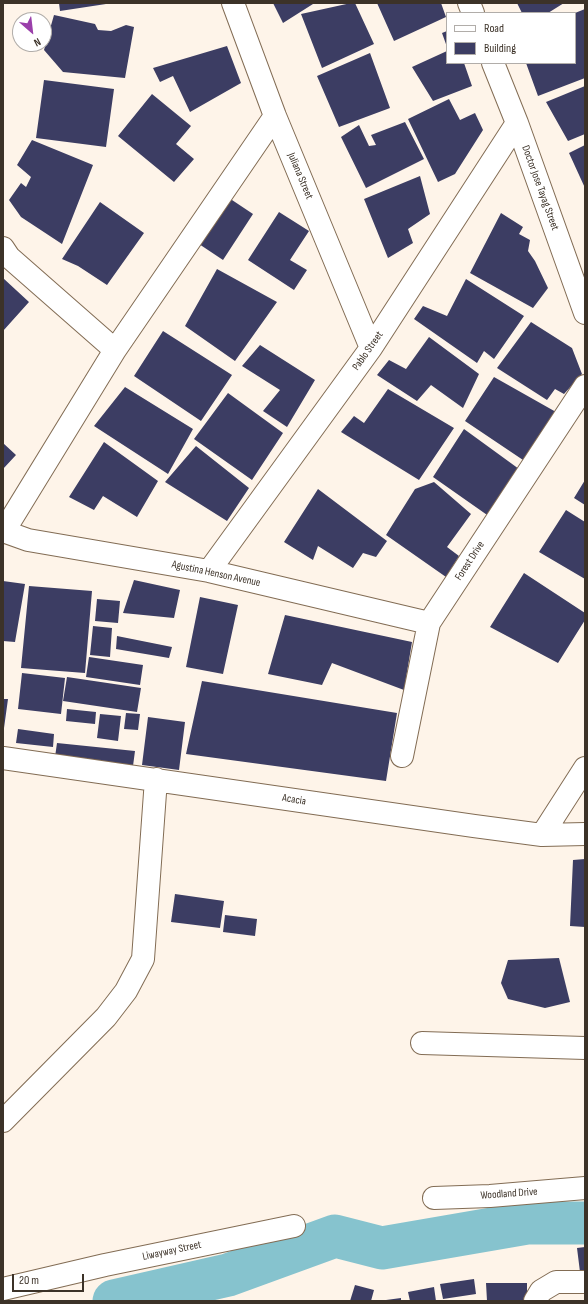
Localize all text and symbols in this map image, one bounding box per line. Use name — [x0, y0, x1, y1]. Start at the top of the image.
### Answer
north arrow — [12, 12, 52, 52]
legend — [446, 12, 576, 64]
text: Road — [484, 21, 504, 36]
text: N — [32, 35, 43, 49]
text: Building — [484, 41, 516, 56]
street label: Doctor Jose Tayag Street — [518, 144, 562, 232]
street label: Juliana Street — [284, 151, 316, 201]
street label: Pablo Street — [350, 329, 386, 373]
street label: Forest Drive — [452, 539, 488, 583]
street label: Agustina Henson Avenue — [170, 558, 262, 590]
street label: Acacia — [281, 792, 307, 808]
street label: Woodland Drive — [480, 1185, 538, 1203]
street label: Liwayway Street — [141, 1238, 203, 1264]
scale bar — [14, 1266, 86, 1292]
text: 20 m — [19, 1273, 39, 1288]

